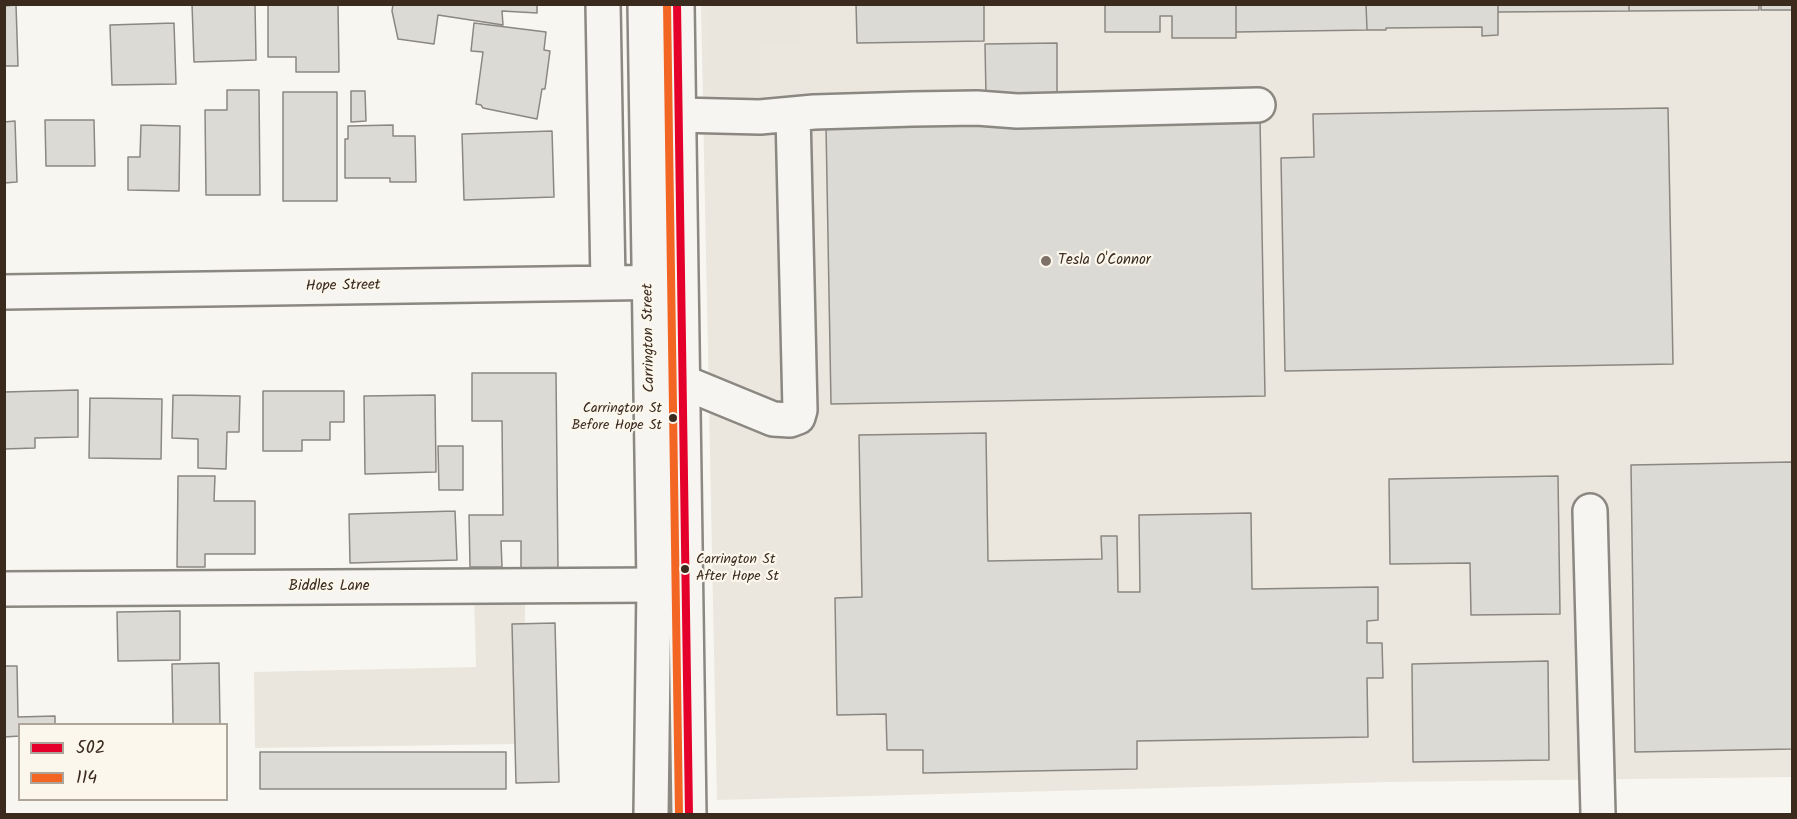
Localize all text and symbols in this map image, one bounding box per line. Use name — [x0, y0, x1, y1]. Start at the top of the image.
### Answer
place label: Tesla O'Connor — [1058, 252, 1151, 270]
marker: Tesla O'Connor — [1039, 254, 1053, 268]
street label: Hope Street — [305, 277, 381, 297]
street label: Carrington Street — [640, 283, 660, 393]
place label: Carrington St Before Hope St — [571, 402, 662, 434]
marker: Carrington St Before Hope St — [667, 412, 679, 424]
place label: Carrington St After Hope St — [696, 553, 779, 586]
marker: Carrington St After Hope St — [679, 563, 691, 575]
street label: Biddles Lane — [289, 578, 369, 596]
legend — [18, 723, 228, 801]
text: 502 — [76, 734, 105, 763]
text: 114 — [76, 764, 97, 793]

